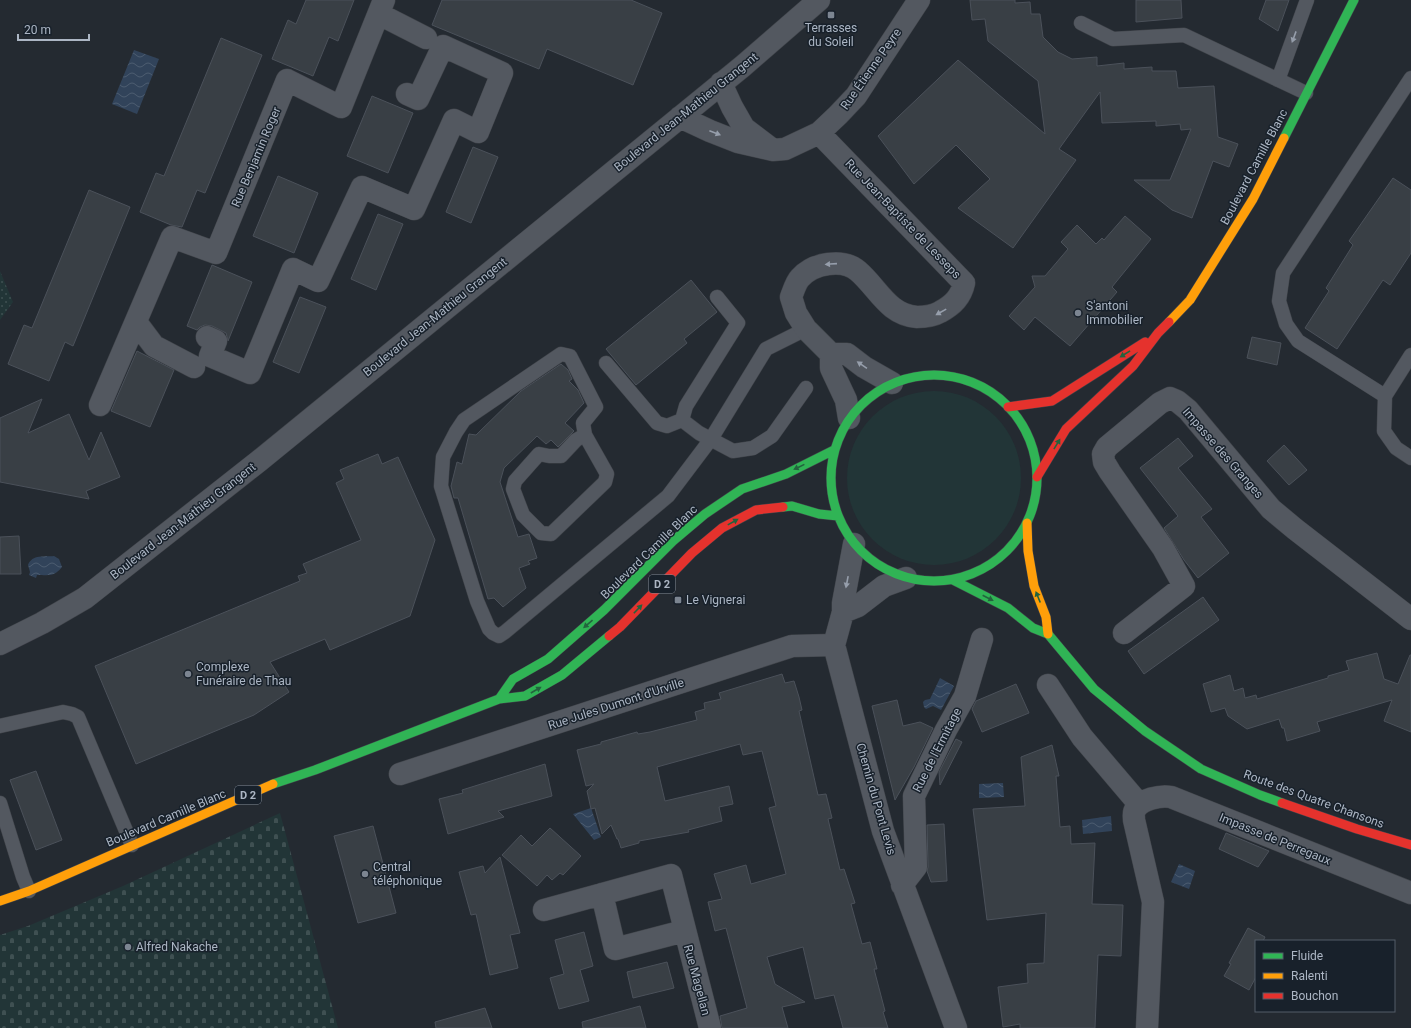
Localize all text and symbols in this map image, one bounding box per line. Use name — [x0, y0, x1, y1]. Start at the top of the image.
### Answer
marker: Terrasses du Soleil — [826, 10, 836, 20]
scale bar — [18, 16, 89, 42]
place label: Terrasses du Soleil — [805, 21, 857, 49]
text: 20 m — [24, 23, 51, 37]
street label: Rue Étienne Peyre — [837, 25, 904, 112]
one-way arrow — [1291, 31, 1297, 43]
street label: Boulevard Jean-Mathieu Grangent — [611, 50, 761, 174]
street label: Rue Benjamin Roger — [229, 105, 283, 209]
street label: Boulevard Camille Blanc — [1218, 107, 1290, 227]
one-way arrow — [710, 130, 722, 136]
street label: Rue Jean-Baptiste de Lesseps — [842, 156, 964, 282]
street label: Boulevard Jean-Mathieu Grangent — [360, 255, 510, 379]
one-way arrow — [825, 261, 838, 268]
place label: S'antoni Immobilier — [1086, 299, 1143, 327]
one-way arrow — [935, 308, 946, 315]
marker: S'antoni Immobilier — [1073, 308, 1083, 318]
one-way arrow — [1120, 350, 1130, 358]
one-way arrow — [857, 361, 867, 369]
street label: Impasse des Granges — [1180, 405, 1266, 501]
one-way arrow — [1053, 439, 1061, 449]
street label: Boulevard Jean-Mathieu Grangent — [107, 460, 259, 582]
one-way arrow — [793, 464, 805, 471]
street label: Boulevard Camille Blanc — [598, 502, 700, 602]
one-way arrow — [727, 519, 739, 525]
road number: D 2 — [649, 575, 675, 593]
one-way arrow — [844, 576, 850, 589]
one-way arrow — [1035, 590, 1041, 602]
place label: Le Vignerai — [686, 593, 745, 607]
one-way arrow — [982, 594, 994, 601]
marker: Le Vignerai — [673, 595, 683, 605]
one-way arrow — [633, 605, 642, 614]
one-way arrow — [583, 620, 594, 629]
place label: Complexe Funéraire de Thau — [196, 660, 291, 688]
marker: Complexe Funéraire de Thau — [183, 669, 193, 679]
street label: Rue Jules Dumont d'Urville — [546, 675, 686, 733]
one-way arrow — [530, 686, 542, 693]
street label: Rue de l'Ermitage — [910, 706, 964, 794]
street label: Chemin du Pont Levis — [853, 741, 899, 857]
street label: Route des Quatre Chansons — [1242, 767, 1386, 831]
street label: Boulevard Camille Blanc — [104, 786, 228, 850]
road number: D 2 — [235, 786, 261, 804]
street label: Impasse de Perregaux — [1217, 810, 1333, 868]
place label: Central téléphonique — [373, 860, 442, 888]
marker: Central téléphonique — [360, 869, 370, 879]
place label: Alfred Nakache — [136, 940, 218, 954]
legend — [1255, 940, 1395, 1012]
marker: Alfred Nakache — [123, 942, 133, 952]
street label: Rue Magellan — [681, 943, 713, 1017]
text: Fluide — [1291, 949, 1323, 963]
text: Ralenti — [1291, 969, 1328, 983]
text: Bouchon — [1291, 989, 1338, 1003]

